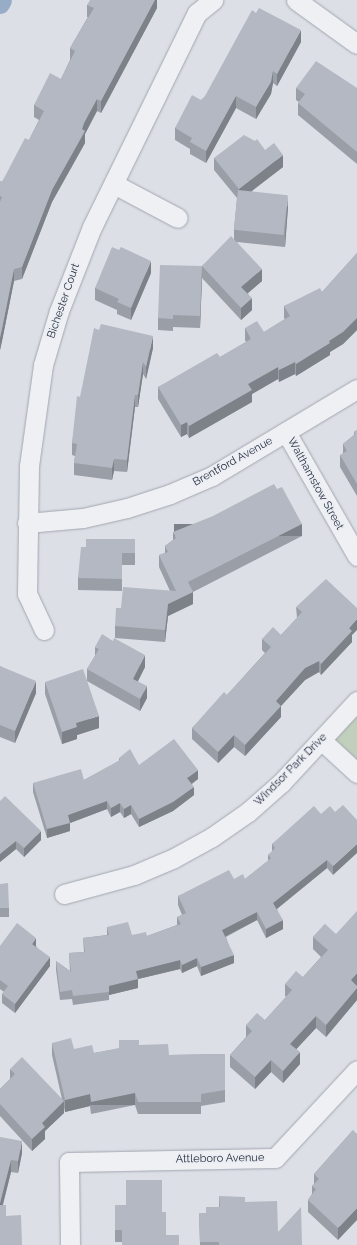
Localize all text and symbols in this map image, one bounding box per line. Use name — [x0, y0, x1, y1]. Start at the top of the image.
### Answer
street label: Bichester Court — [45, 262, 83, 340]
street label: Brentford Avenue — [191, 435, 275, 489]
street label: Walthamstow Street — [284, 435, 346, 533]
street label: Windsor Park Drive — [252, 731, 330, 809]
street label: Attleboro Avenue — [175, 1152, 265, 1166]

